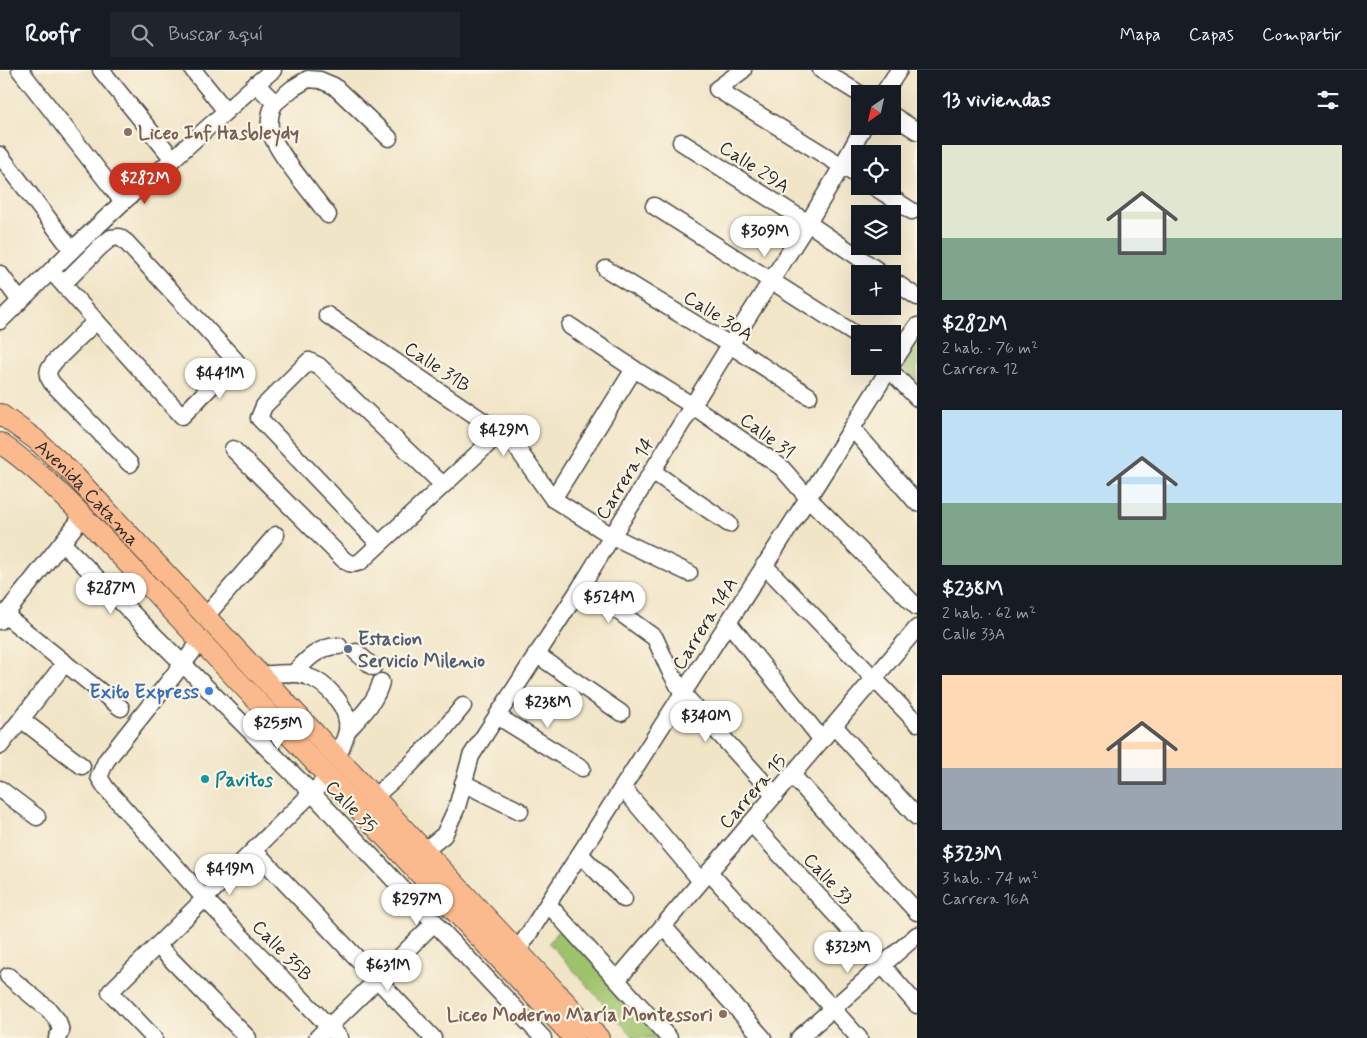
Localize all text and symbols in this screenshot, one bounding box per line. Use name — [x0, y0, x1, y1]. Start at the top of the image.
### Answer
search box — [110, 12, 460, 57]
text: Roofr — [25, 19, 80, 50]
icon: search — [128, 21, 156, 49]
text: Buscar aquí — [168, 22, 264, 47]
text: Mapa — [1120, 23, 1161, 47]
text: Capas — [1189, 23, 1234, 47]
text: Compartir — [1262, 23, 1342, 47]
north arrow — [851, 85, 901, 135]
map controls — [851, 85, 901, 375]
text: 13 viviendas — [942, 86, 1051, 114]
icon: filters — [1314, 86, 1342, 114]
place label: Liceo Inf Hasbleydy — [138, 121, 299, 147]
marker: Liceo Inf Hasbleydy — [122, 126, 134, 138]
street label: Calle 29A — [714, 135, 794, 199]
button: locate — [851, 145, 901, 195]
pin: $282M — [110, 162, 180, 205]
text: $282M — [120, 168, 170, 189]
icon: home — [1097, 178, 1187, 268]
button: layers — [851, 205, 901, 255]
pin: $309M — [730, 216, 800, 258]
text: $309M — [741, 221, 789, 242]
button: + — [851, 265, 901, 315]
street label: Calle 30A — [679, 285, 758, 348]
text: $282M — [942, 310, 1007, 338]
button: − — [851, 325, 901, 375]
street label: Calle 31B — [399, 336, 475, 399]
text: 2 hab. · 76 m² — [942, 338, 1038, 359]
pin: $441M — [185, 358, 255, 400]
text: Carrera 12 — [942, 359, 1019, 380]
text: $441M — [196, 363, 244, 384]
street label: Calle 31 — [735, 407, 800, 465]
pin: $429M — [469, 414, 539, 457]
text: $429M — [479, 420, 529, 441]
street label: Carrera 14 — [590, 433, 660, 525]
street label: Avenida Catama — [29, 434, 145, 552]
icon: home — [1097, 443, 1187, 533]
pin: $287M — [76, 572, 146, 615]
street label: Carrera 14A — [667, 573, 744, 675]
text: $238M — [942, 575, 1003, 603]
text: $287M — [87, 578, 136, 599]
pin: $524M — [574, 582, 644, 624]
text: $524M — [584, 587, 634, 608]
text: 2 hab. · 62 m² — [942, 603, 1036, 624]
text: Calle 33A — [942, 624, 1005, 645]
place label: Estacion Servicio Milenio — [358, 627, 485, 674]
marker: Estacion Servicio Milenio — [342, 643, 354, 655]
place label: Exito Express — [89, 680, 200, 705]
marker: Exito Express — [203, 685, 215, 697]
pin: $238M — [513, 686, 583, 729]
text: $238M — [525, 692, 571, 713]
pin: $340M — [671, 700, 741, 743]
text: $340M — [681, 706, 731, 727]
pin: $255M — [243, 708, 313, 750]
icon: home — [1097, 708, 1187, 798]
text: $255M — [254, 713, 302, 734]
street label: Carrera 15 — [714, 749, 792, 835]
place label: Pavitos — [215, 768, 274, 793]
marker: Pavitos — [199, 773, 211, 785]
street label: Calle 35 — [319, 775, 382, 839]
text: $323M — [942, 840, 1002, 868]
street label: Calle 33 — [797, 848, 858, 910]
pin: $419M — [195, 854, 265, 896]
text: $419M — [206, 859, 254, 880]
text: 3 hab. · 74 m² — [942, 868, 1038, 889]
pin: $297M — [382, 884, 452, 926]
text: $297M — [392, 889, 442, 910]
text: Carrera 16A — [942, 889, 1030, 910]
street label: Calle 35B — [246, 915, 318, 987]
pin: $323M — [813, 932, 883, 974]
text: $323M — [825, 937, 871, 958]
pin: $631M — [353, 950, 423, 992]
text: $631M — [366, 955, 410, 976]
place label: Liceo Moderno María Montessori — [447, 1003, 713, 1028]
marker: Liceo Moderno María Montessori — [717, 1008, 729, 1020]

